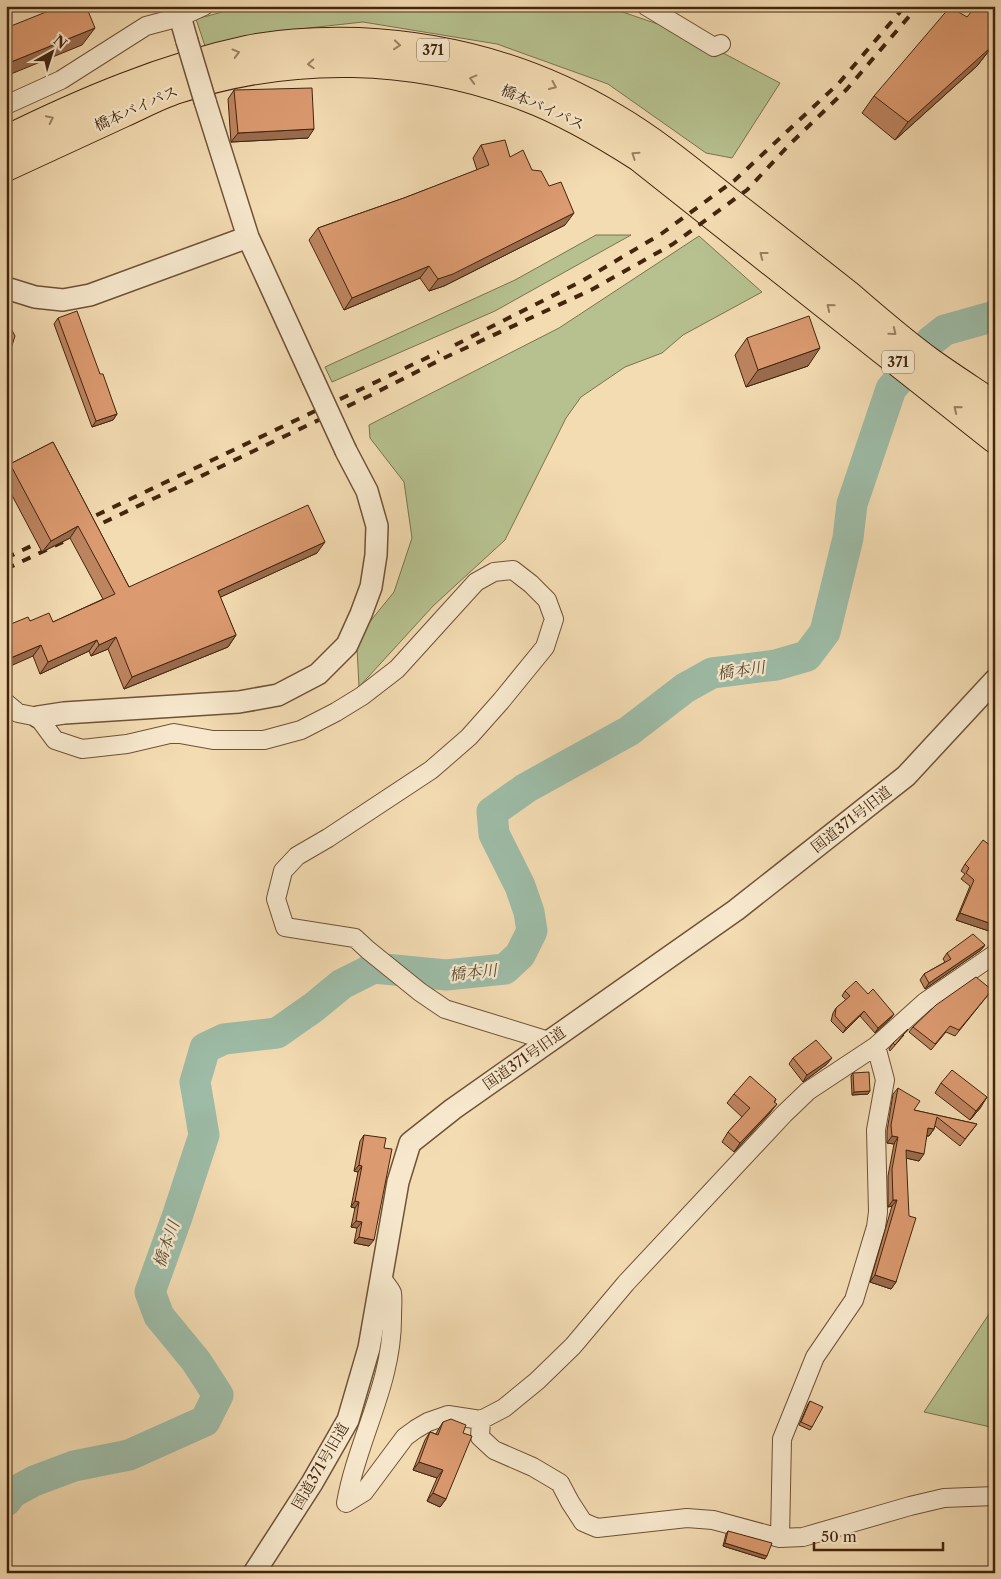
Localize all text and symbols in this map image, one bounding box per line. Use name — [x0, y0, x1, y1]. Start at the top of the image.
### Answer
north arrow — [28, 28, 78, 78]
text: N — [50, 31, 71, 53]
road number: 371 — [417, 38, 449, 62]
one-way arrow — [393, 39, 401, 50]
one-way arrow — [231, 48, 240, 59]
one-way arrow — [307, 59, 315, 70]
one-way arrow — [469, 75, 477, 85]
street label: 橋本バイパス — [498, 80, 588, 134]
one-way arrow — [548, 80, 557, 91]
street label: 橋本バイパス — [91, 81, 181, 135]
one-way arrow — [45, 115, 54, 125]
one-way arrow — [631, 152, 641, 161]
one-way arrow — [760, 252, 769, 260]
one-way arrow — [826, 304, 835, 313]
one-way arrow — [888, 327, 897, 336]
road number: 371 — [882, 351, 914, 374]
one-way arrow — [953, 405, 962, 414]
water label: 橋本川 — [716, 656, 768, 683]
street label: 国道371号旧道 — [807, 782, 895, 856]
water label: 橋本川 — [448, 959, 500, 984]
street label: 国道371号旧道 — [479, 1022, 569, 1094]
water label: 橋本川 — [149, 1216, 184, 1270]
street label: 国道371号旧道 — [288, 1419, 352, 1513]
scale bar — [814, 1519, 942, 1551]
text: 50 m — [821, 1527, 857, 1546]

